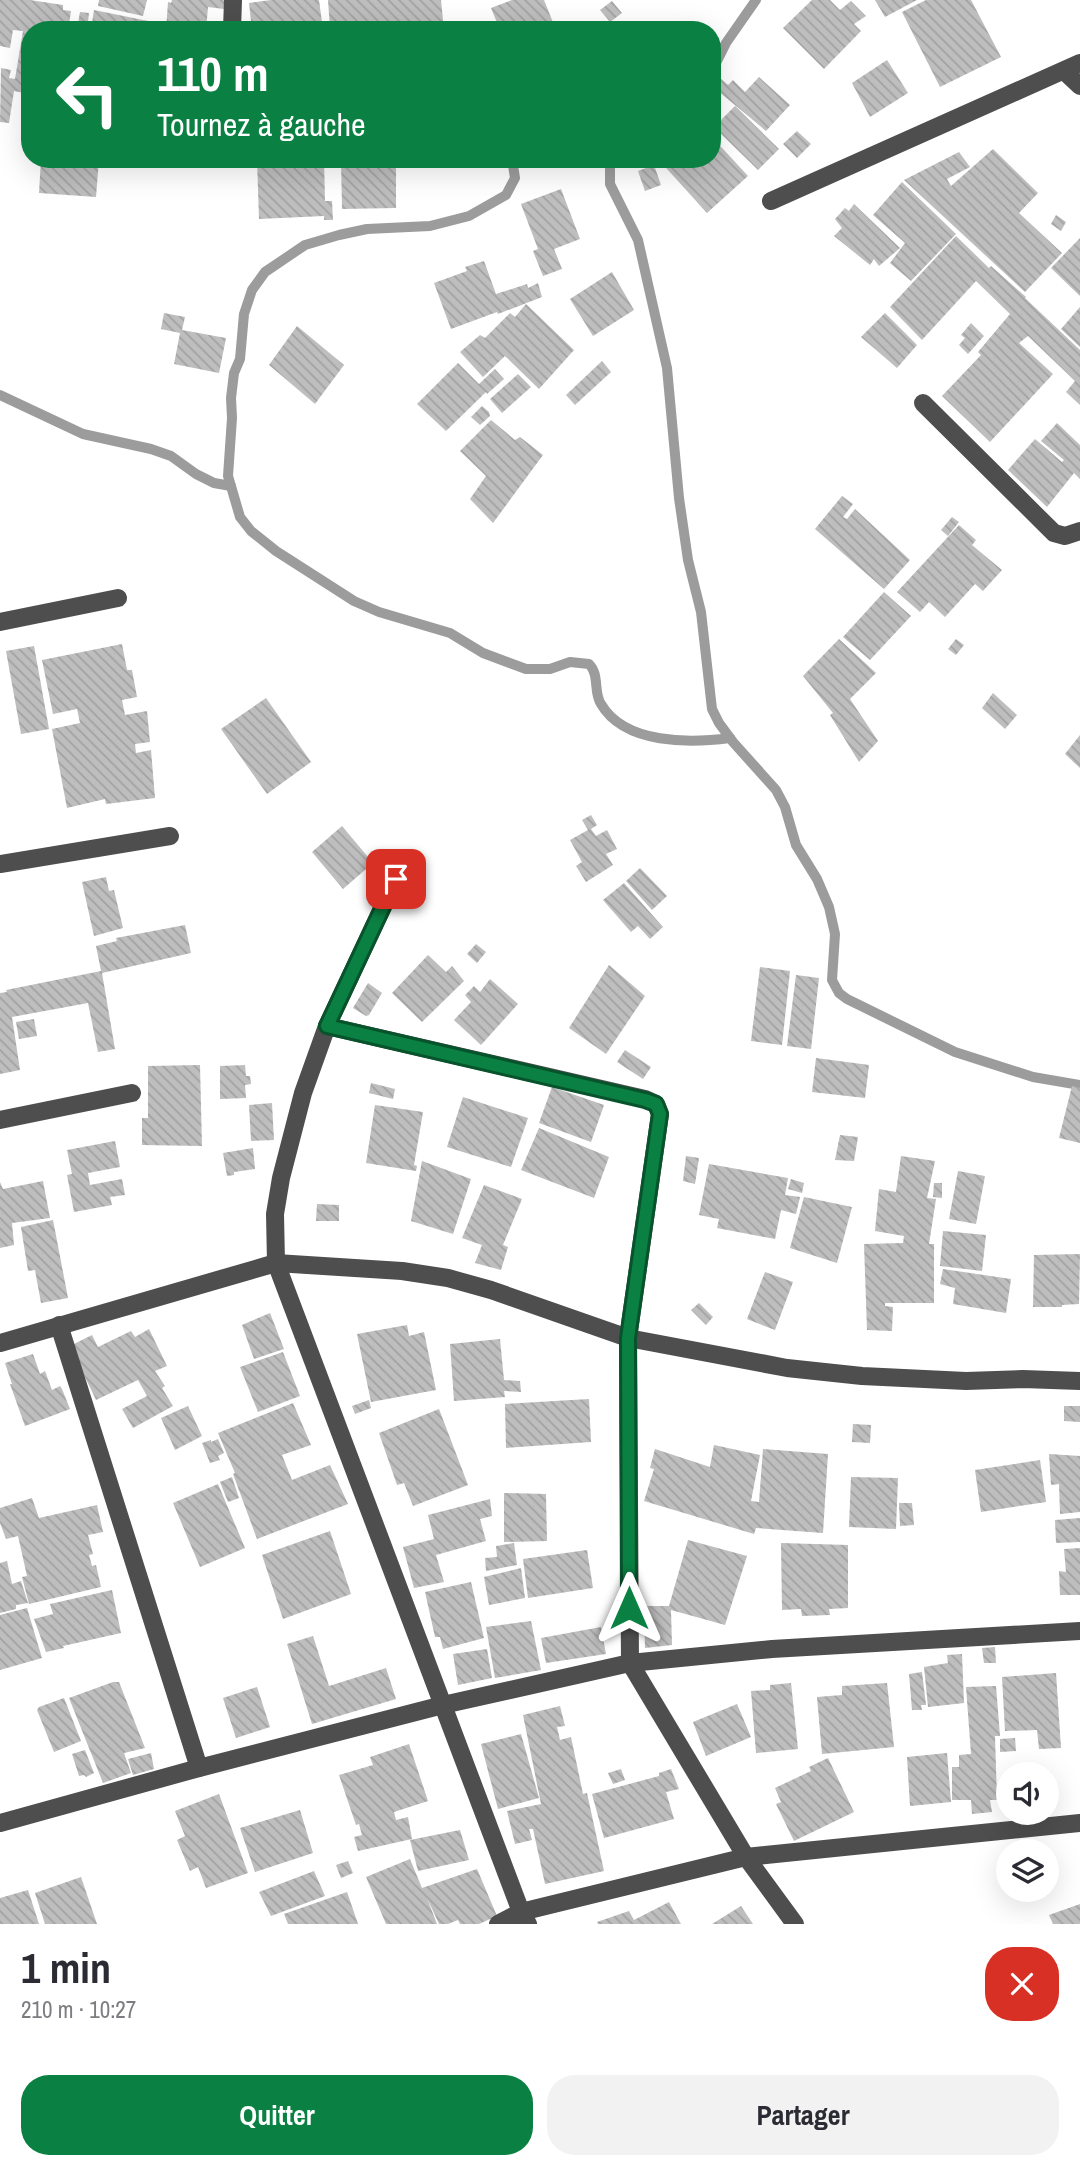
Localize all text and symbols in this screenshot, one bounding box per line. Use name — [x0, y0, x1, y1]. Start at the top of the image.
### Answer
text: 110 m — [157, 40, 269, 106]
icon: left — [42, 49, 133, 140]
text: Tournez à gauche — [157, 103, 366, 146]
pin — [366, 849, 426, 909]
icon: arrive — [377, 860, 415, 898]
position arrow — [592, 1571, 666, 1645]
map controls — [996, 1762, 1059, 1902]
button: sound — [996, 1762, 1059, 1825]
button: layers — [996, 1839, 1059, 1902]
text: 1 min — [21, 1940, 111, 1996]
button: close — [985, 1947, 1059, 2021]
text: 210 m · 10:27 — [21, 1994, 136, 2025]
button: Quitter — [21, 2075, 533, 2155]
button: Partager — [547, 2075, 1059, 2155]

